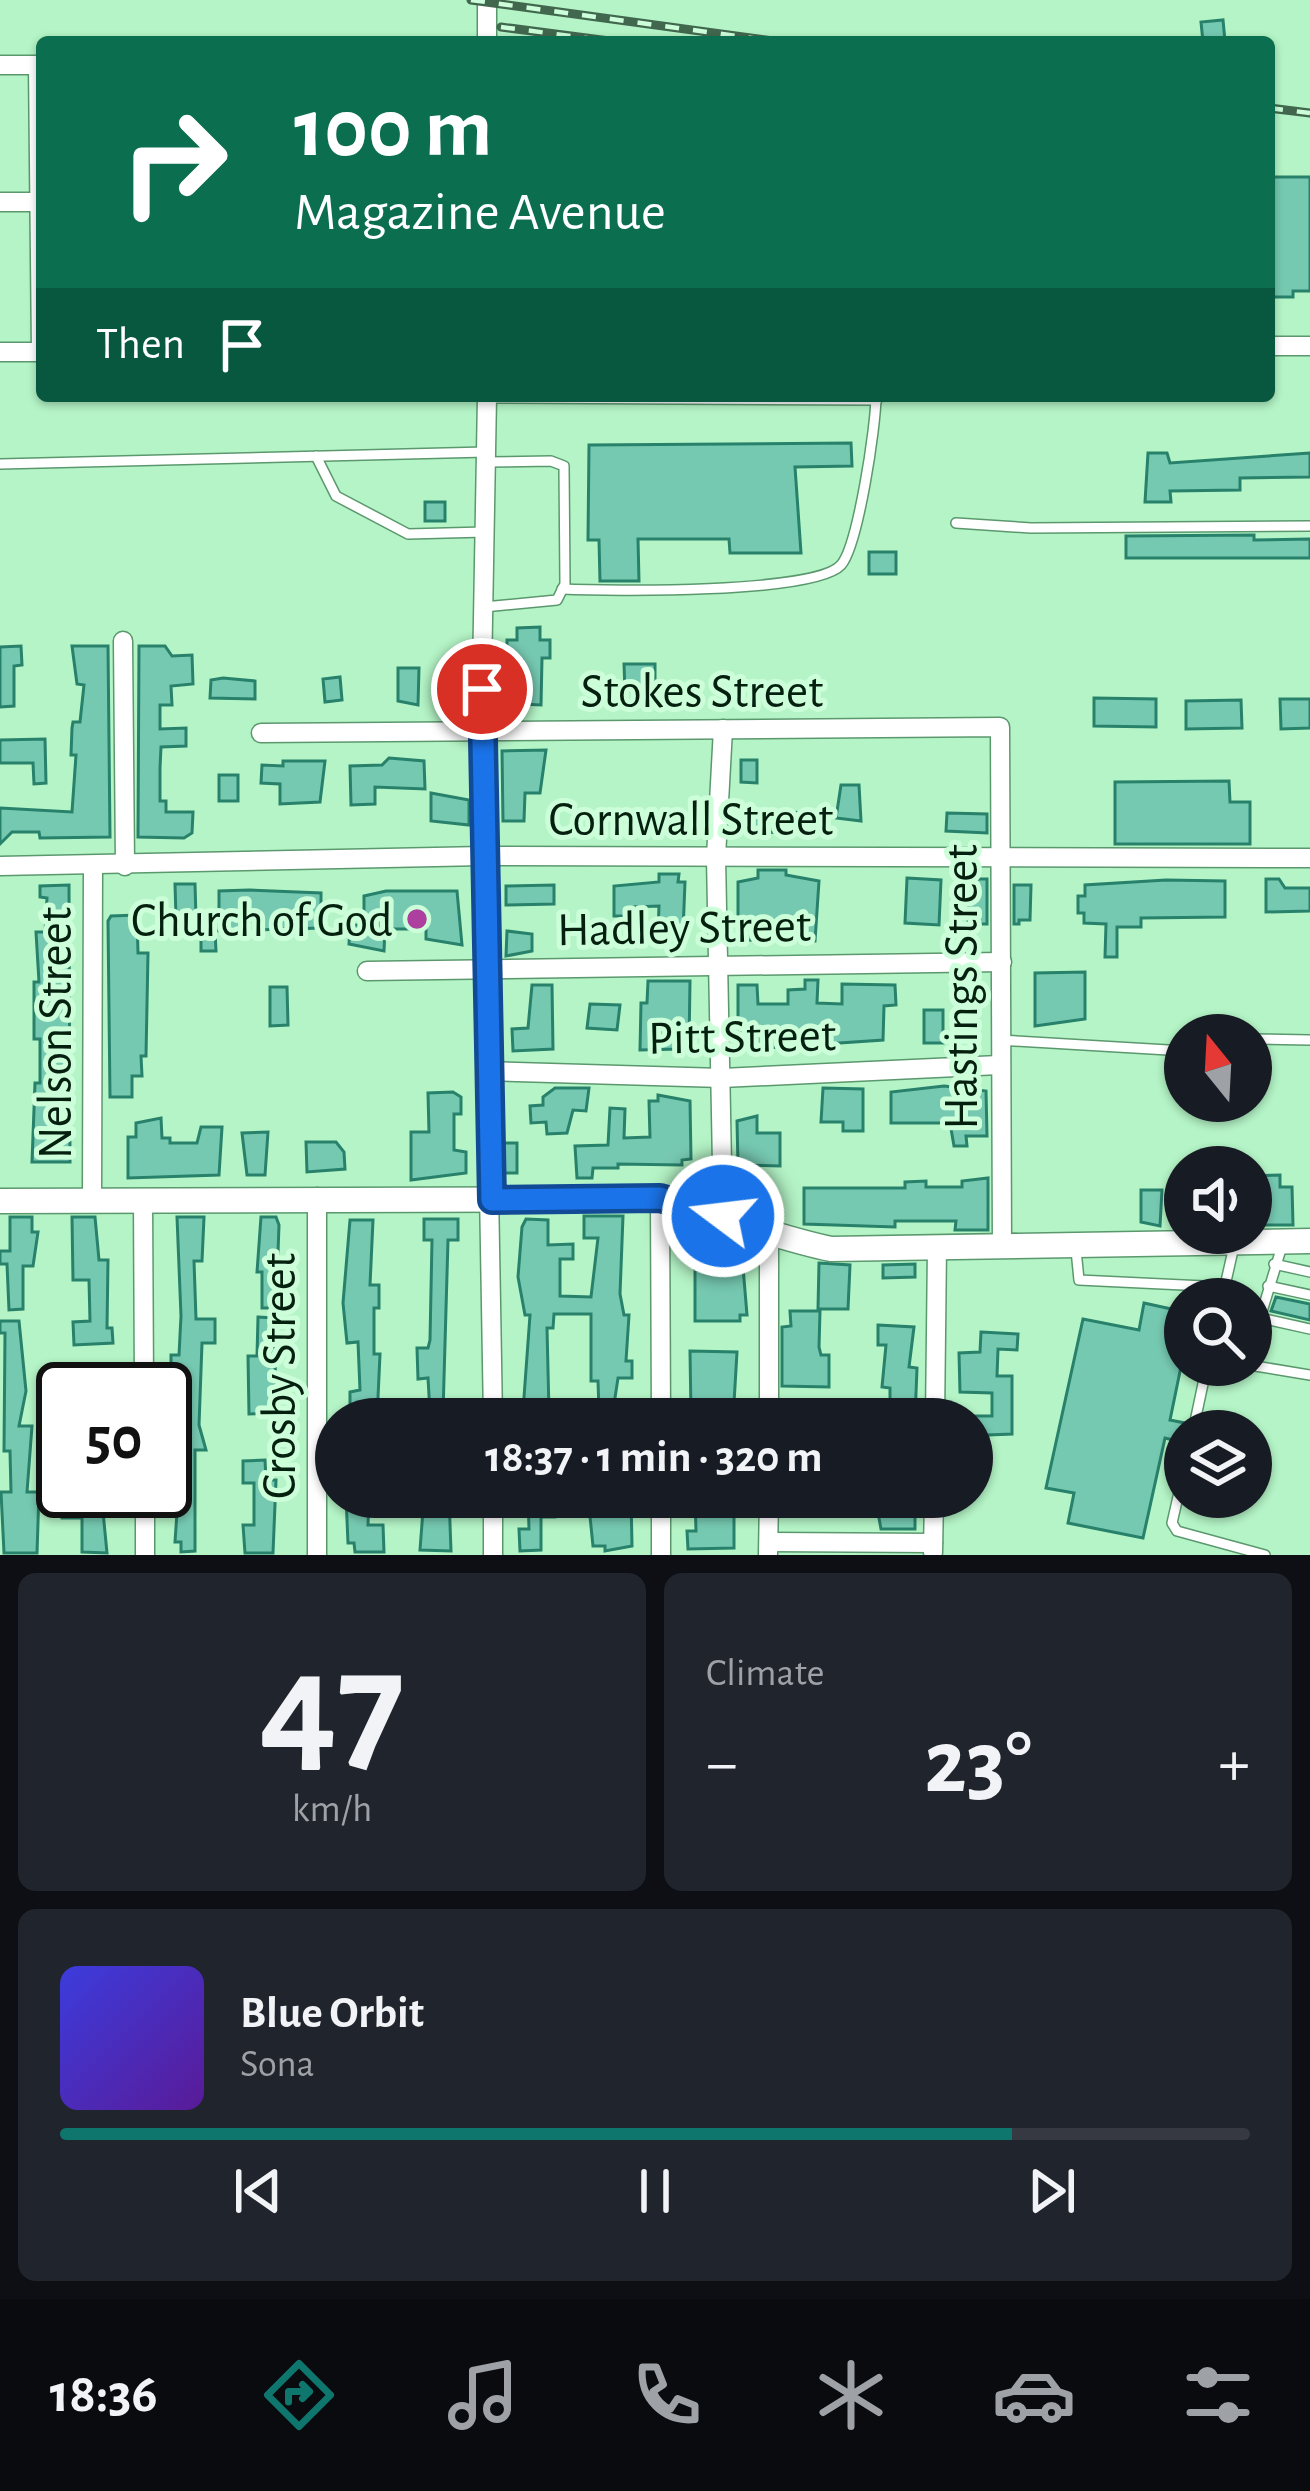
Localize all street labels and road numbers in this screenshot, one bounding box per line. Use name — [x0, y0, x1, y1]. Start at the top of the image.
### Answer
street label: Stokes Street — [581, 669, 823, 717]
street label: Cornwall Street — [549, 797, 833, 845]
street label: Hastings Street — [939, 844, 987, 1130]
street label: Hadley Street — [557, 903, 812, 955]
street label: Nelson Street — [33, 907, 81, 1159]
street label: Pitt Street — [648, 1012, 837, 1064]
street label: Crosby Street — [257, 1253, 305, 1499]

